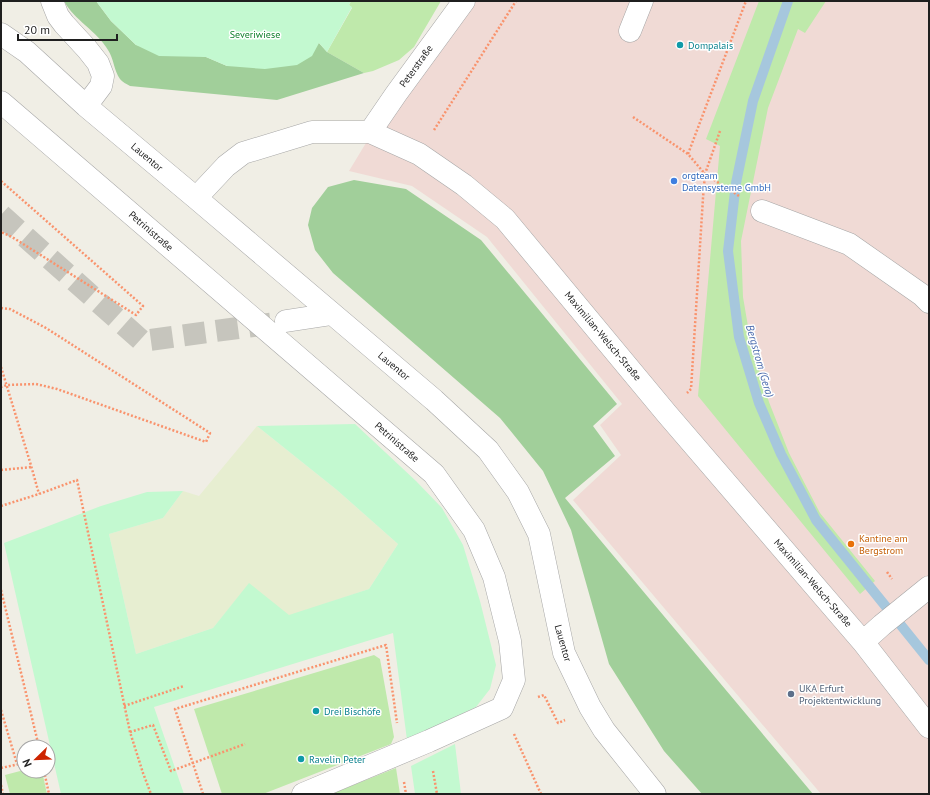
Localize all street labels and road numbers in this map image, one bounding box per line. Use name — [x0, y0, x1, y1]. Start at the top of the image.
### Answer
street label: Peterstraße — [396, 42, 436, 90]
street label: Lauentor — [128, 140, 166, 175]
street label: Petrinistraße — [126, 208, 176, 254]
street label: Maximilian-Welsch-Straße — [562, 289, 644, 383]
street label: Lauentor — [375, 349, 413, 384]
street label: Petrinistraße — [372, 419, 422, 465]
street label: Maximilian-Welsch-Straße — [771, 536, 855, 630]
street label: Lauentor — [552, 623, 575, 664]

